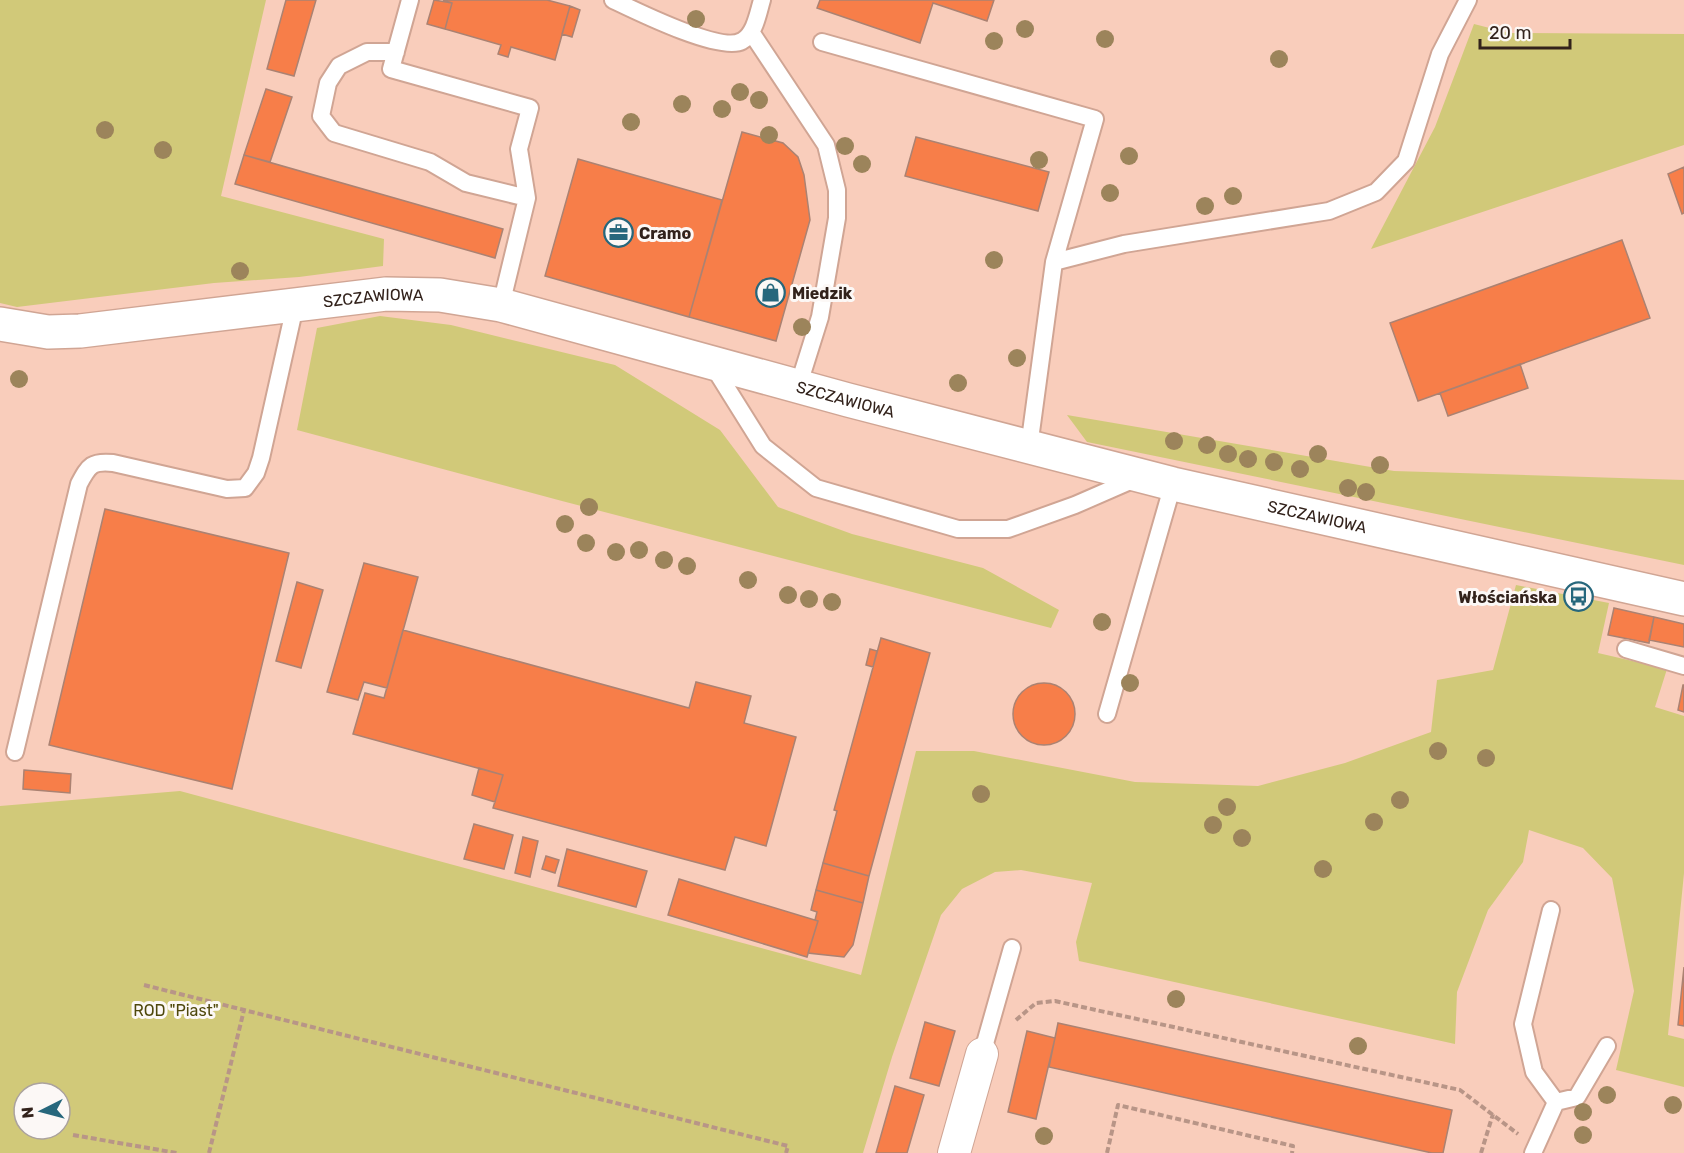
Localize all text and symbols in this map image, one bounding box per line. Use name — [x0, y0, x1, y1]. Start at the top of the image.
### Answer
scale bar — [1480, 12, 1570, 50]
text: 20 m — [1489, 22, 1531, 44]
office icon: Cramo — [602, 217, 634, 249]
place label: Cramo — [639, 224, 691, 243]
shop icon: Miedzik — [755, 277, 787, 309]
street label: SZCZAWIOWA — [322, 284, 424, 311]
place label: Miedzik — [792, 284, 853, 303]
street label: SZCZAWIOWA — [794, 377, 897, 421]
street label: SZCZAWIOWA — [1266, 496, 1369, 537]
bus stop icon: Włościańska — [1562, 581, 1594, 613]
place label: Włościańska — [1458, 588, 1557, 607]
park label: ROD "Piast" — [133, 1001, 219, 1020]
north arrow — [12, 1081, 72, 1141]
text: N — [18, 1106, 38, 1119]

